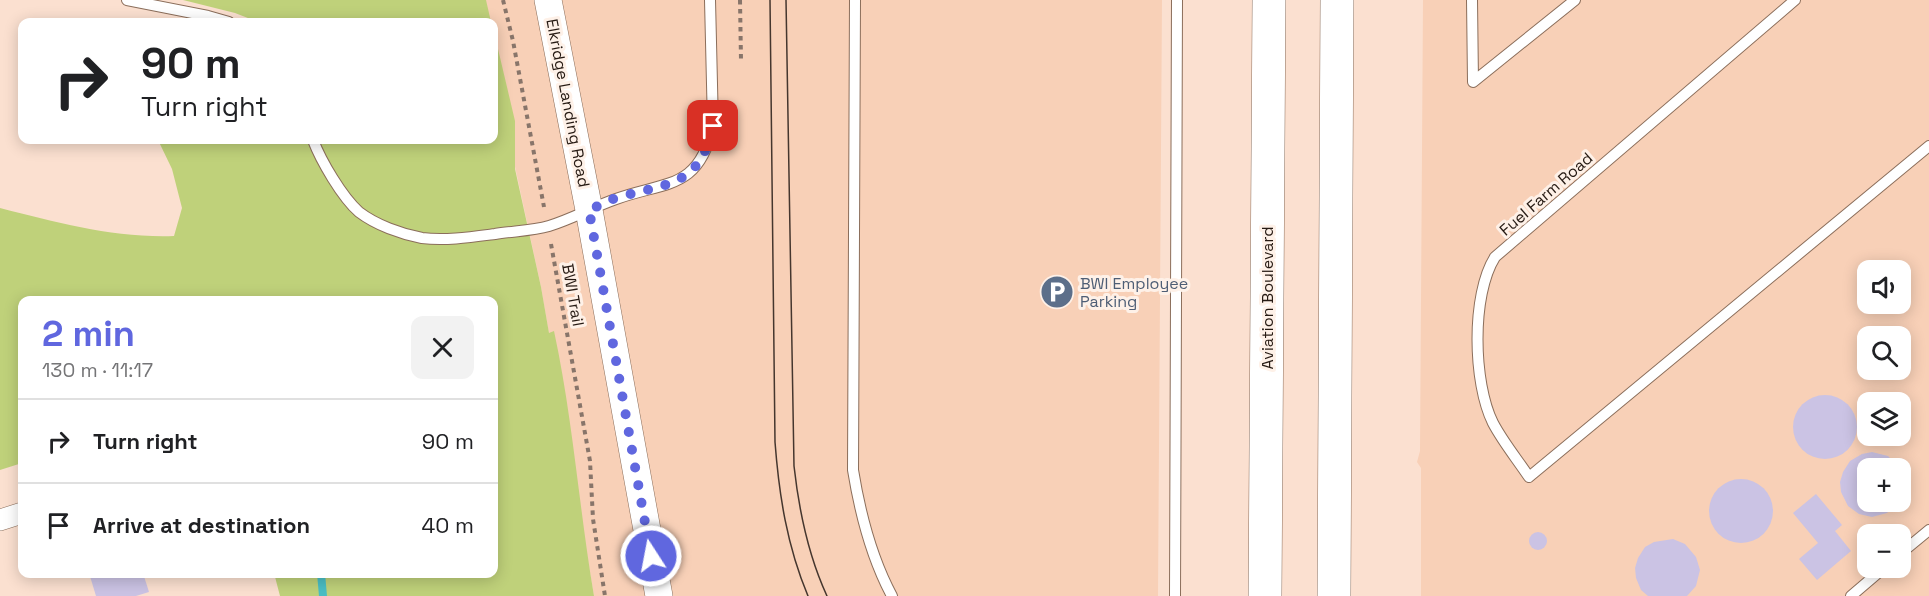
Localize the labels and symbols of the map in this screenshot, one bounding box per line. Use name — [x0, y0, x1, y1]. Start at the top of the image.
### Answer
street label: Elkridge Landing Road — [541, 17, 595, 189]
pin — [687, 100, 738, 151]
street label: Fuel Farm Road — [1495, 148, 1597, 240]
street label: Aviation Boulevard — [1257, 226, 1278, 370]
street label: BWI Trail — [557, 262, 589, 328]
place label: BWI Employee Parking — [1080, 273, 1188, 312]
parking icon: BWI Employee Parking — [1039, 274, 1075, 310]
position arrow — [619, 524, 683, 588]

